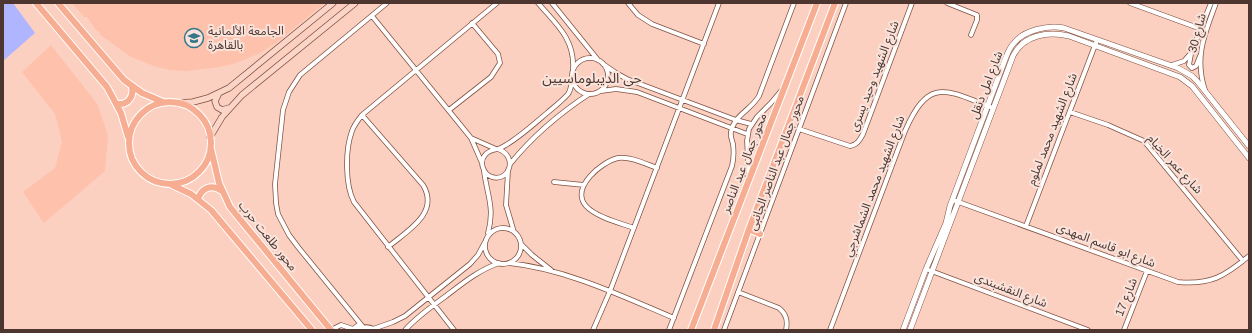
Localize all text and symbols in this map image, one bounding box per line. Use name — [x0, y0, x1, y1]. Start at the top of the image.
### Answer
street label: شارع 30 — [1185, 12, 1211, 55]
street label: شارع الشهيد وحيد يسرى — [846, 19, 903, 134]
place label: الجامعة الألمانية بالقاهرة — [208, 24, 284, 52]
school or university icon: الجامعة الألمانية بالقاهرة — [183, 27, 205, 49]
street label: شارع امل دنقل — [967, 49, 1007, 122]
district label: حى الديبلوماسيين — [542, 70, 642, 87]
street label: شارع الشهيد محمد لملوم — [1024, 71, 1082, 188]
street label: محور جمال عبد الناصر الجانبى — [745, 94, 807, 232]
street label: محور جمال عبد الناصر — [718, 111, 769, 216]
street label: شارع الشهيد محمد الشماشرجي — [841, 113, 910, 260]
street label: شارع عمر الخيام — [1143, 131, 1205, 198]
street label: محور طلعت حرب — [235, 198, 300, 274]
street label: شارع ابو قاسم المهدى — [1054, 220, 1157, 272]
street label: شارع النقشبندى — [972, 270, 1049, 312]
street label: شارع 17 — [1112, 276, 1142, 319]

